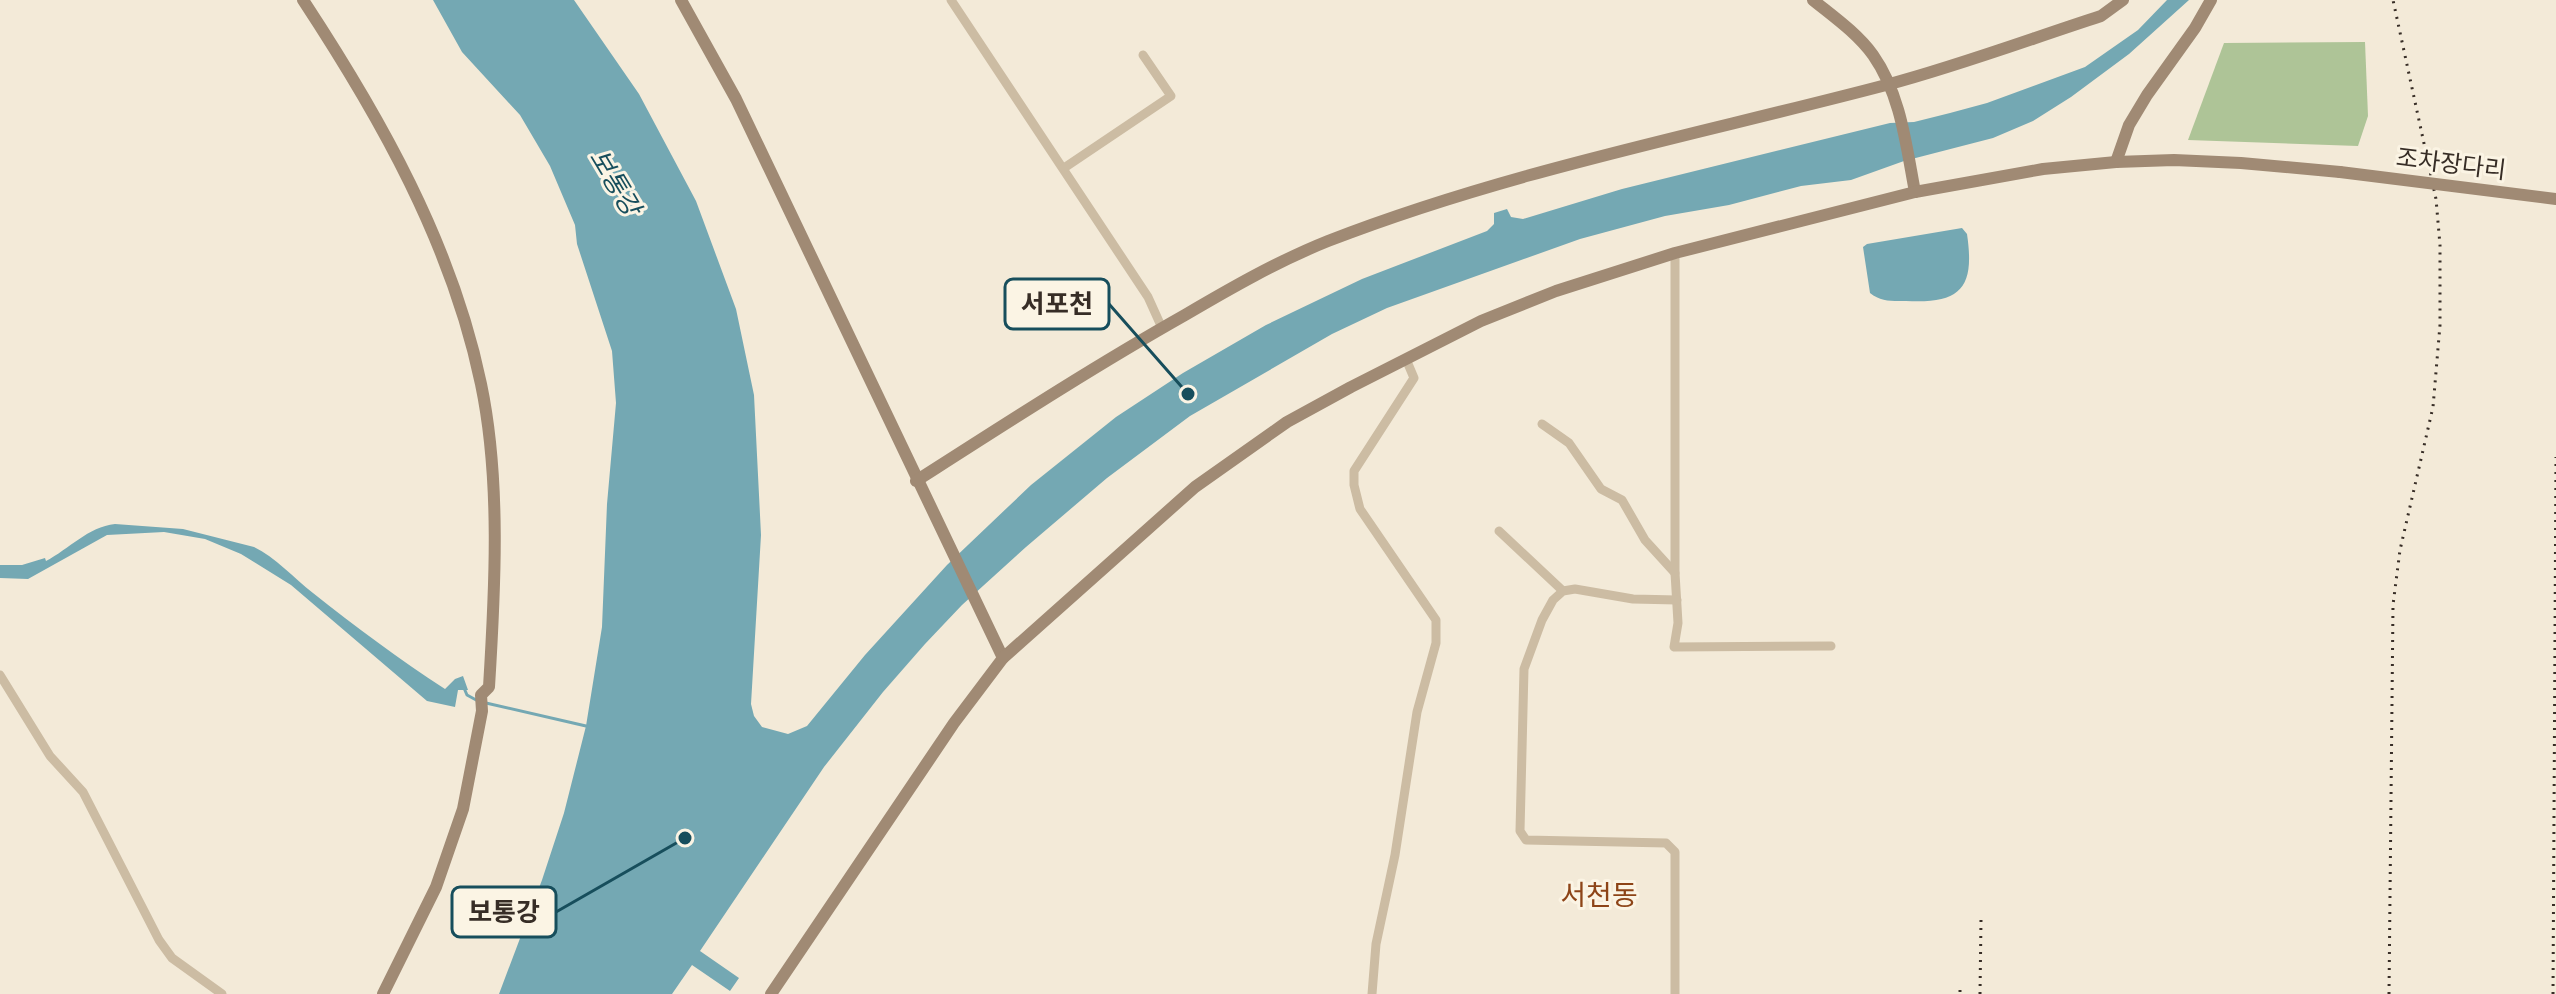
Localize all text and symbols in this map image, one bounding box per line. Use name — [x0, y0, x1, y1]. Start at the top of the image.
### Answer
street label: 조차장다리 — [2395, 142, 2508, 184]
water label: 보통강 — [584, 143, 649, 223]
callout: 서포천 — [1005, 279, 1109, 329]
text: 서포천 — [1021, 288, 1093, 319]
district label: 서천동 — [1560, 878, 1638, 911]
callout: 보통강 — [452, 887, 556, 937]
text: 보통강 — [468, 896, 540, 927]

